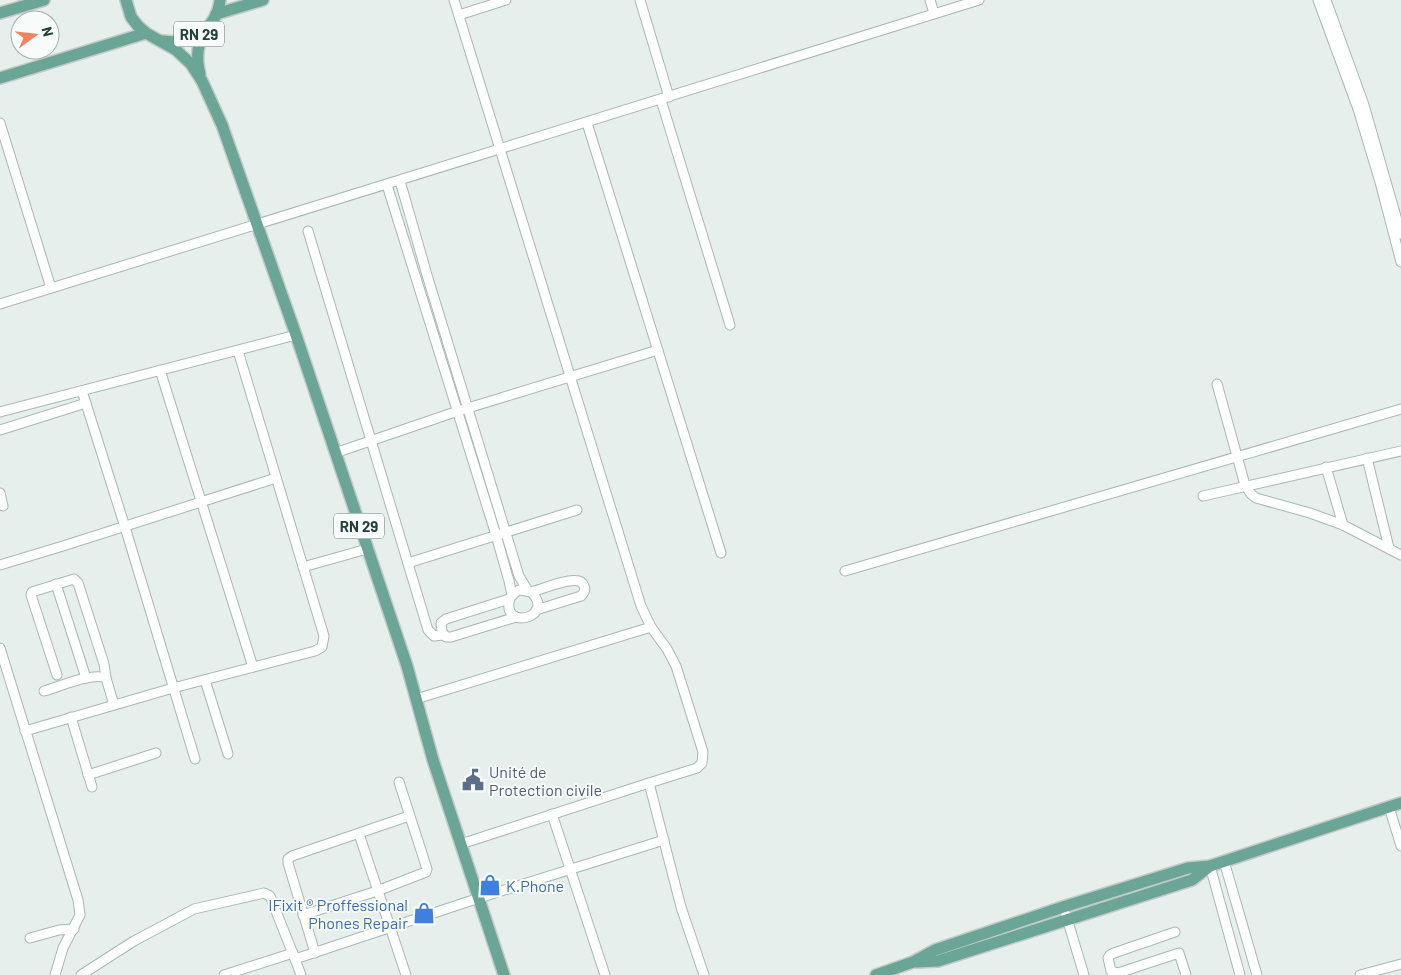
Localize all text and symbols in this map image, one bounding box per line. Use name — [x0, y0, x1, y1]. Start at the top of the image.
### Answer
north arrow — [10, 10, 60, 60]
road number: RN 29 — [174, 22, 224, 46]
text: N — [39, 25, 57, 38]
road number: RN 29 — [334, 514, 384, 538]
place label: Unité de Protection civile — [489, 762, 602, 799]
public building icon: Unité de Protection civile — [460, 767, 486, 793]
shop icon: K.Phone — [477, 872, 503, 898]
place label: K.Phone — [506, 876, 564, 895]
place label: IFixit ® Proffessional Phones Repair — [268, 895, 408, 932]
shop icon: IFixit ® Proffessional Phones Repair — [411, 900, 437, 926]

